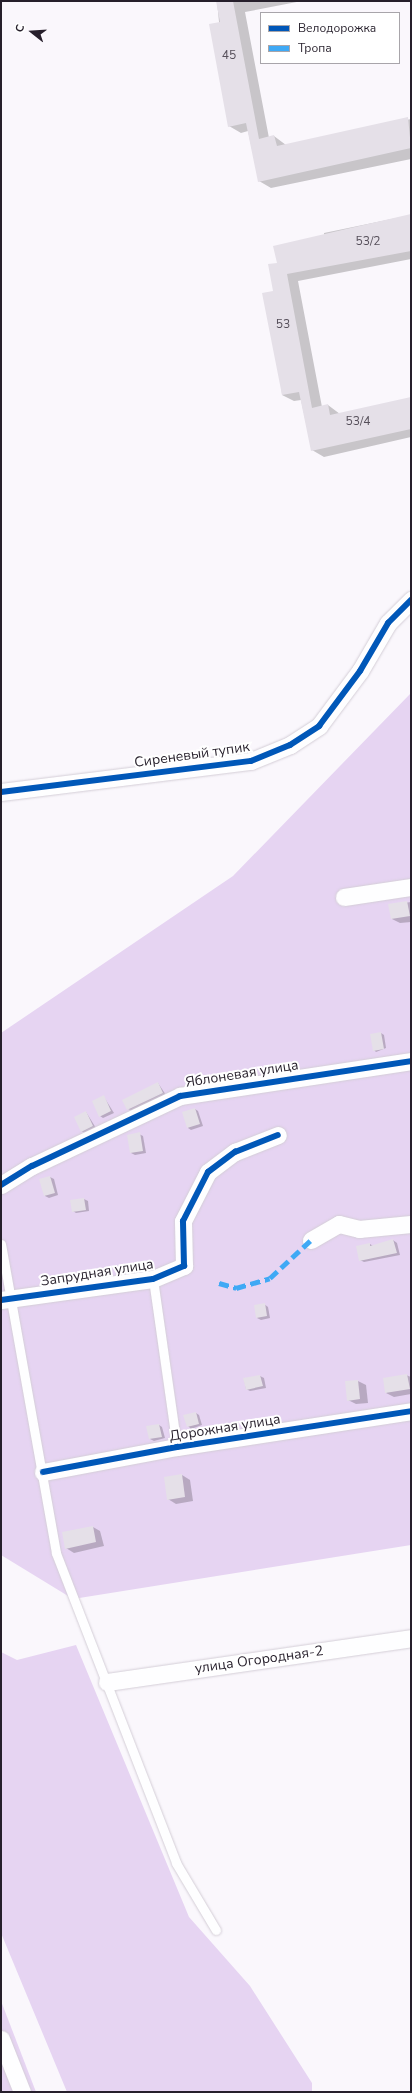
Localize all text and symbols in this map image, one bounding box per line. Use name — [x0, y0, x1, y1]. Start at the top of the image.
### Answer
north arrow — [12, 12, 52, 52]
legend — [260, 12, 400, 64]
text: Велодорожка — [298, 20, 376, 36]
text: С — [12, 23, 28, 34]
text: Тропа — [298, 40, 332, 56]
house number: 45 — [222, 49, 236, 63]
house number: 53/2 — [356, 235, 380, 249]
house number: 53 — [276, 318, 290, 332]
house number: 53/4 — [346, 415, 370, 429]
street label: Сиреневый тупик — [133, 739, 251, 771]
street label: Яблоневая улица — [184, 1057, 300, 1091]
street label: Запрудная улица — [39, 1256, 155, 1290]
street label: Дорожная улица — [168, 1411, 282, 1445]
street label: улица Огородная-2 — [194, 1643, 324, 1677]

